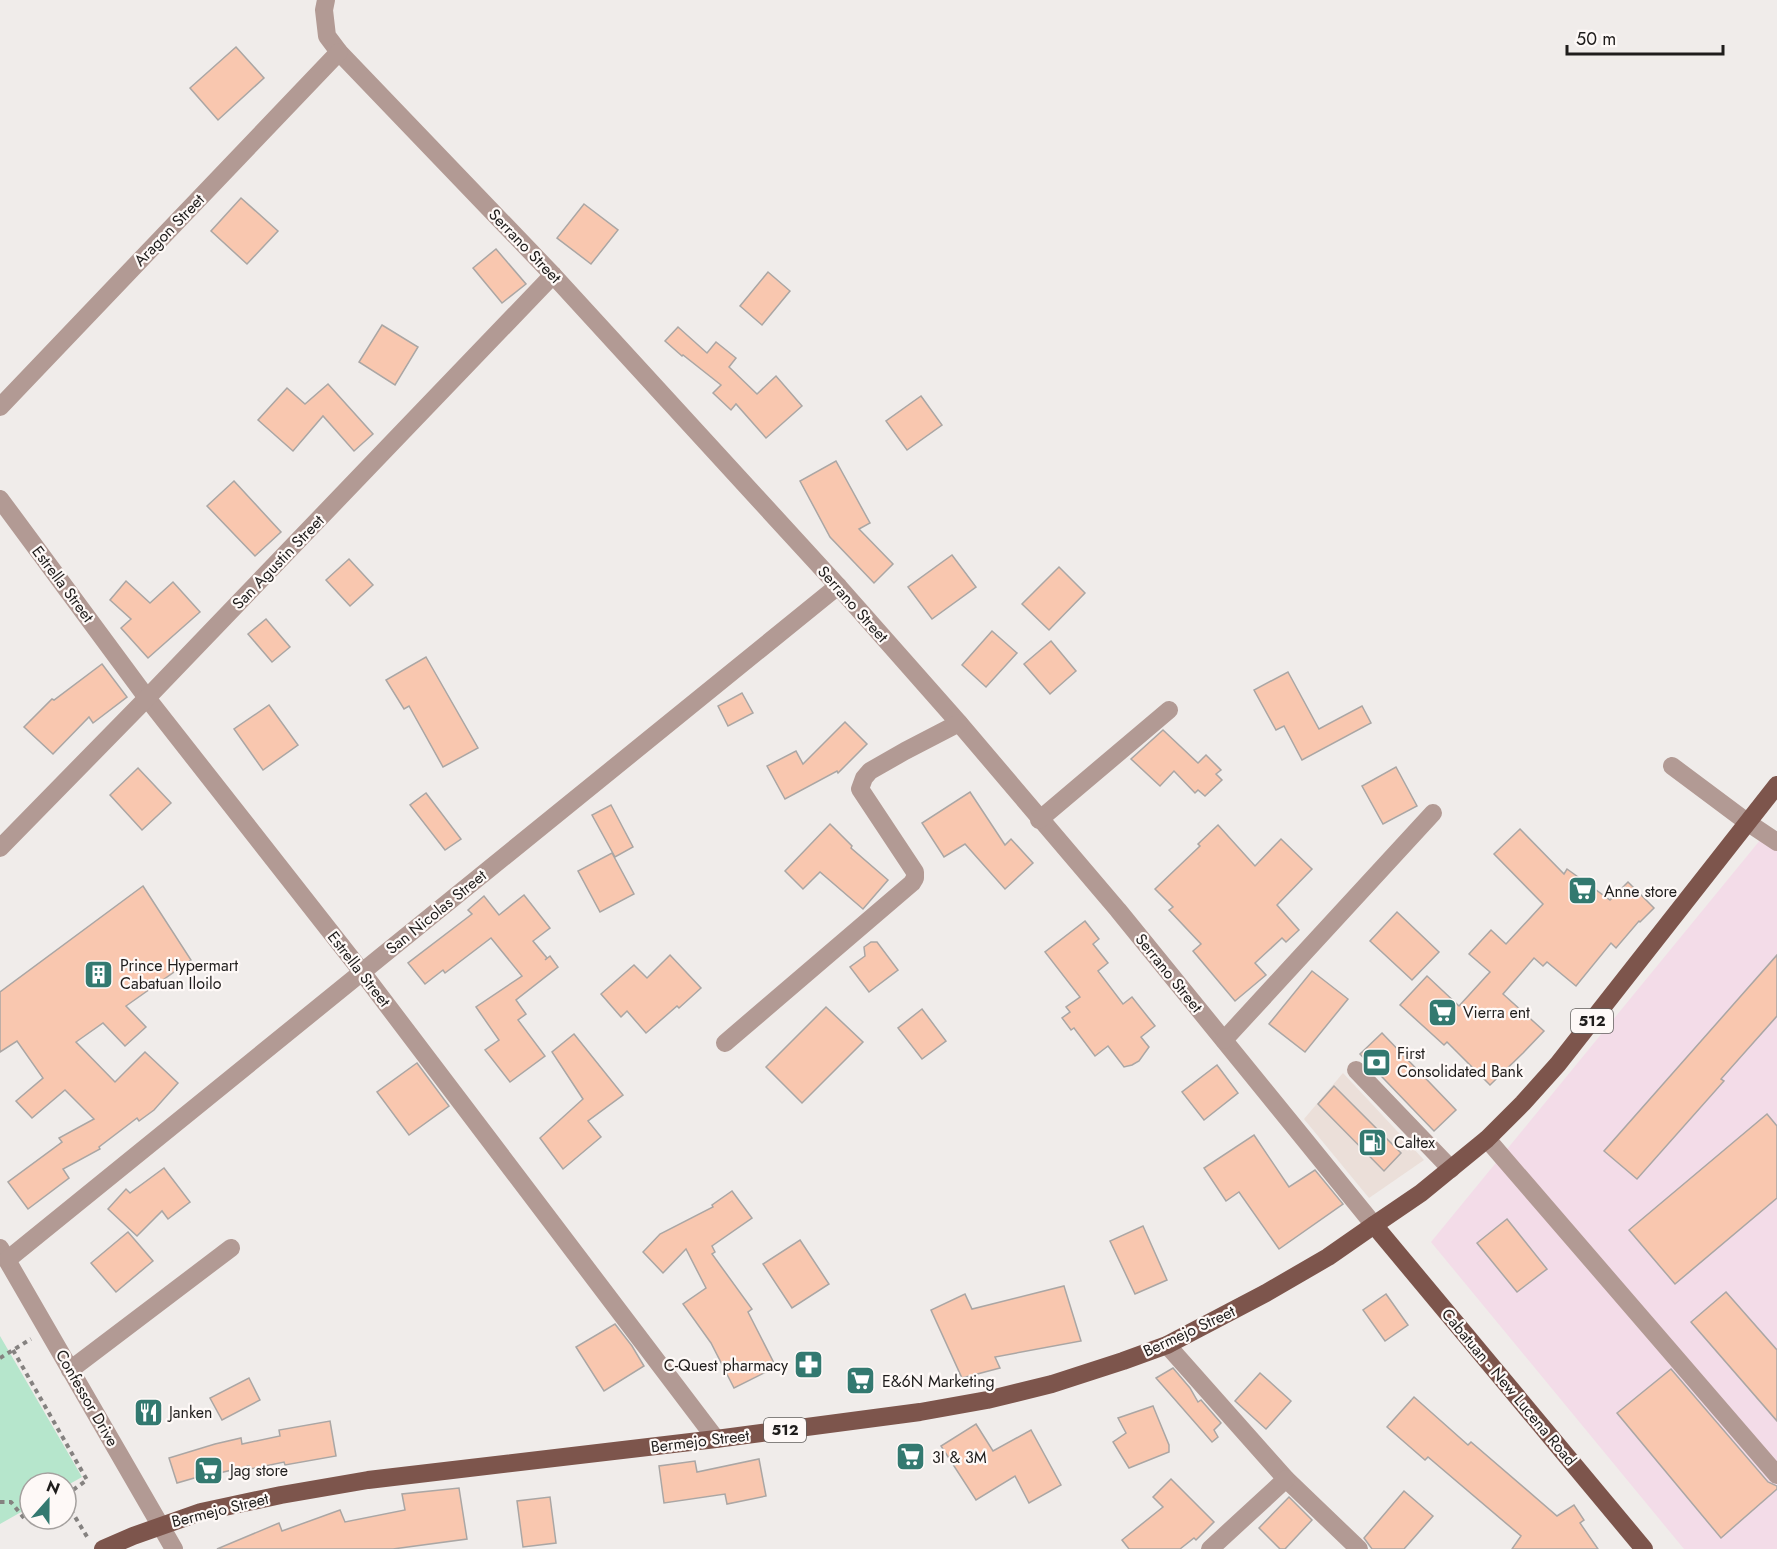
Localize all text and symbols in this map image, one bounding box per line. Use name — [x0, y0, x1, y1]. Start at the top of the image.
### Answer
scale bar — [1567, 18, 1723, 56]
text: 50 m — [1576, 26, 1616, 52]
street label: Aragon Street — [128, 188, 210, 271]
street label: Serrano Street — [483, 204, 567, 289]
street label: San Agustin Street — [227, 509, 329, 614]
street label: Estrella Street — [27, 541, 100, 627]
street label: Serrano Street — [812, 561, 894, 647]
street label: San Nicolas Street — [381, 864, 491, 960]
supermarket icon: Anne store — [1567, 875, 1599, 907]
place label: Anne store — [1604, 880, 1677, 903]
street label: Estrella Street — [322, 926, 396, 1012]
street label: Serrano Street — [1130, 929, 1208, 1018]
place label: Prince Hypermart Cabatuan Iloilo — [120, 954, 238, 995]
building icon: Prince Hypermart Cabatuan Iloilo — [83, 958, 115, 990]
supermarket icon: Vierra ent — [1426, 996, 1458, 1028]
place label: Vierra ent — [1463, 1001, 1530, 1024]
road number: 512 — [1571, 1009, 1613, 1033]
place label: First Consolidated Bank — [1397, 1042, 1524, 1083]
bank icon: First Consolidated Bank — [1360, 1046, 1392, 1078]
fuel station icon: Caltex — [1357, 1126, 1389, 1158]
place label: Caltex — [1394, 1131, 1435, 1154]
street label: Bermejo Street — [1139, 1300, 1239, 1362]
street label: Cabatuan - New Lucena Road — [1436, 1303, 1582, 1471]
street label: Confessor Drive — [50, 1345, 124, 1451]
pharmacy icon: C-Quest pharmacy — [793, 1349, 825, 1381]
place label: C-Quest pharmacy — [664, 1354, 789, 1377]
supermarket icon: E&6N Marketing — [845, 1365, 877, 1397]
place label: E&6N Marketing — [882, 1370, 995, 1393]
restaurant icon: Janken — [132, 1396, 164, 1428]
place label: Janken — [167, 1401, 212, 1424]
road number: 512 — [764, 1418, 806, 1442]
street label: Bermejo Street — [649, 1424, 751, 1458]
supermarket icon: 3I & 3M — [895, 1441, 927, 1473]
place label: 3I & 3M — [932, 1446, 987, 1469]
supermarket icon: Jag store — [193, 1454, 225, 1486]
place label: Jag store — [228, 1459, 288, 1482]
north arrow — [18, 1471, 78, 1531]
text: N — [43, 1474, 63, 1500]
street label: Bermejo Street — [169, 1487, 271, 1533]

